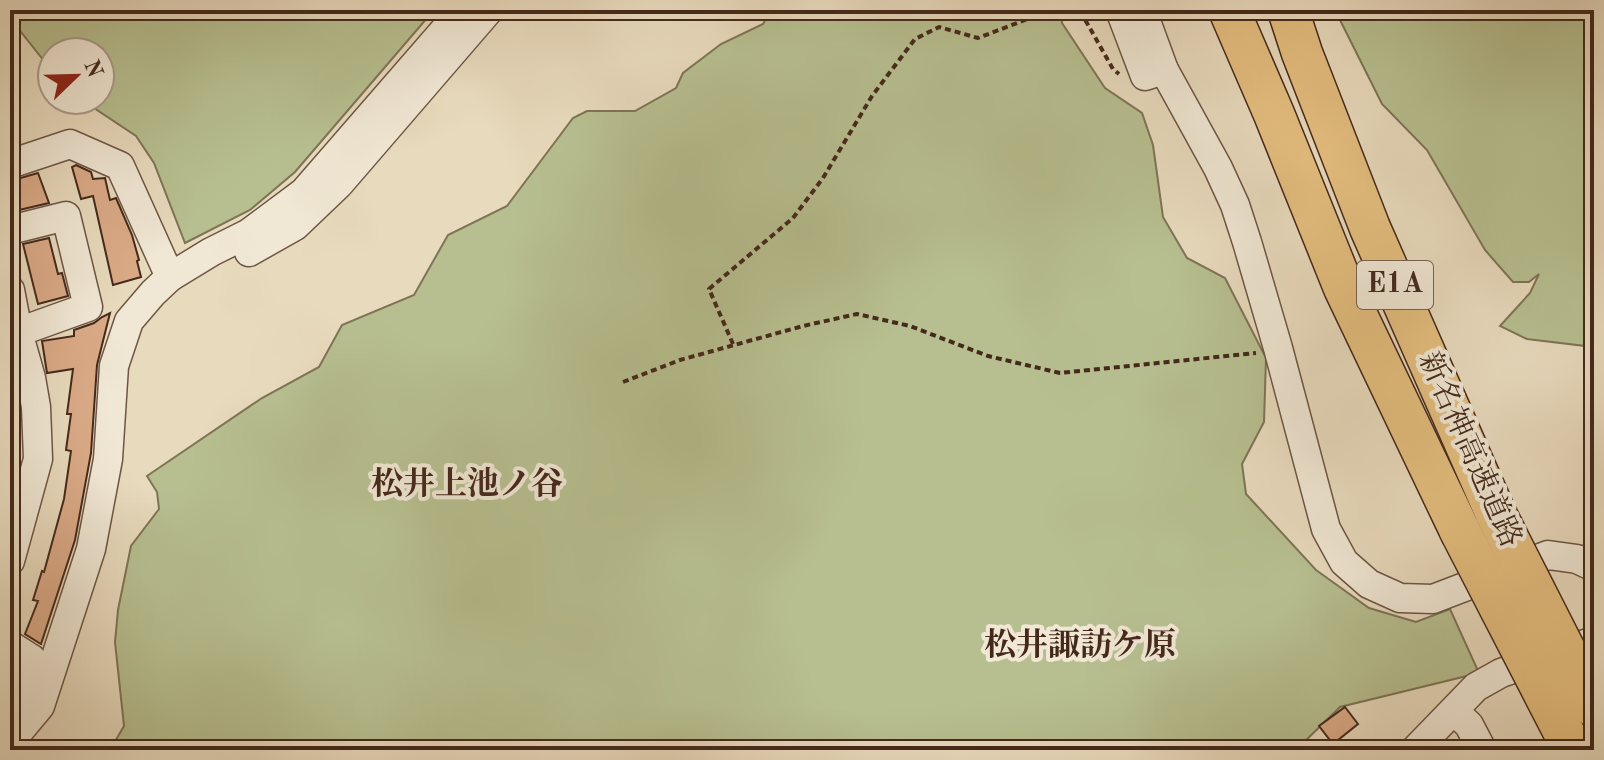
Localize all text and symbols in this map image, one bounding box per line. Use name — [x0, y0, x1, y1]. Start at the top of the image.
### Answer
north arrow — [36, 36, 116, 116]
text: N — [79, 57, 106, 81]
road number: E1A — [1357, 261, 1433, 309]
street label: 新名神高速道路 — [1413, 347, 1528, 552]
district label: 松井上池ノ谷 — [371, 466, 563, 502]
district label: 松井諏訪ケ原 — [984, 627, 1176, 663]

